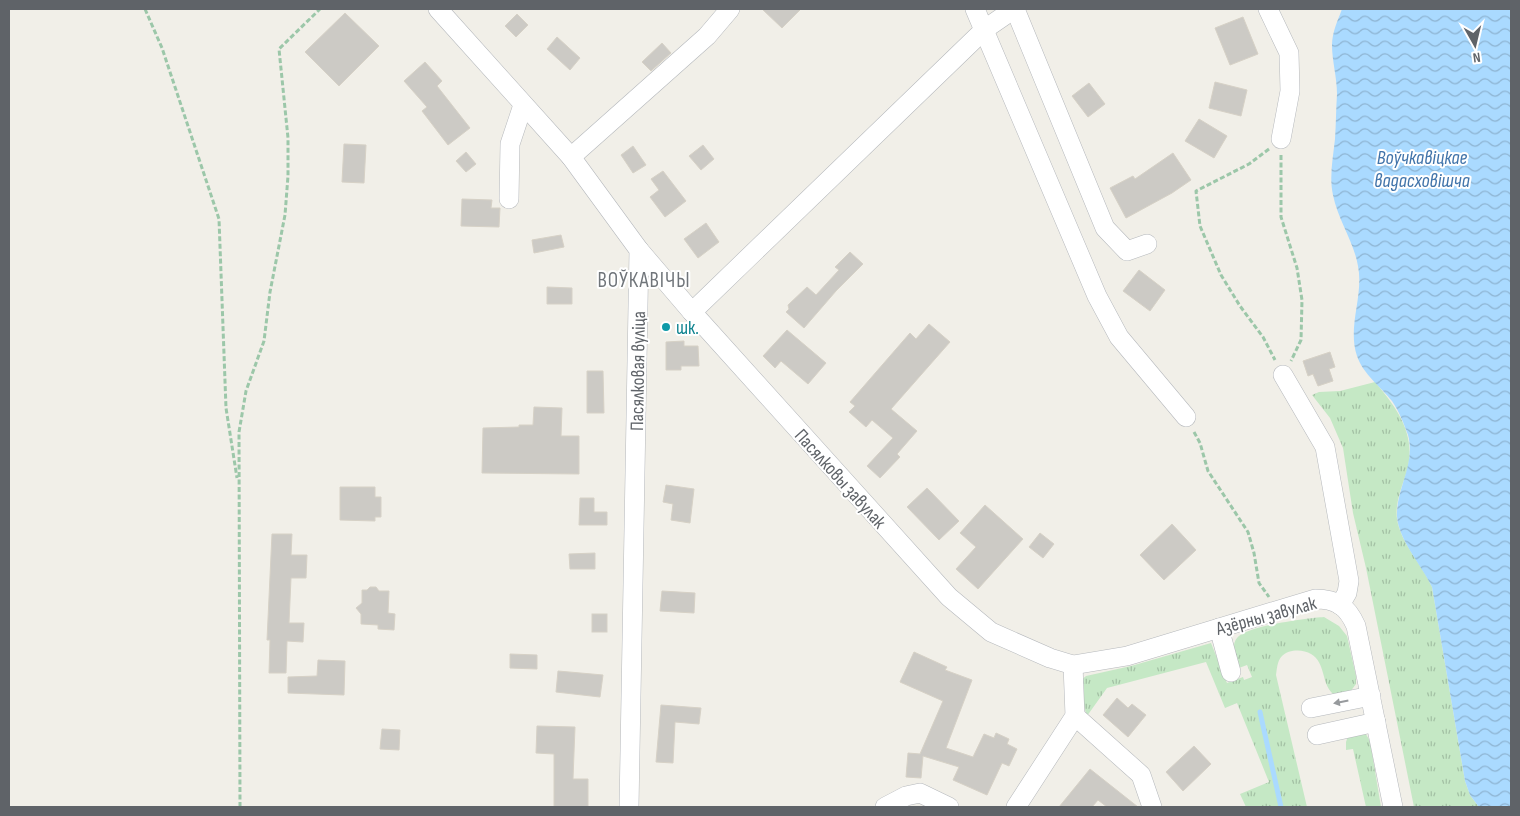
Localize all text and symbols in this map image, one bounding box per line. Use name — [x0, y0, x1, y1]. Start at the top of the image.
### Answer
north arrow — [1450, 20, 1500, 70]
text: N — [1472, 48, 1482, 66]
water label: Воўчкавіцкае вадасховішча — [1374, 146, 1470, 193]
district label: ВОЎКАВІЧЫ — [597, 268, 691, 293]
street label: Пасялковая вуліца — [626, 311, 651, 431]
place label: шк. — [676, 317, 699, 340]
marker: шк. — [660, 321, 672, 333]
street label: Пасялковы завулак — [789, 425, 891, 534]
street label: Азёрны завулак — [1213, 592, 1320, 641]
one-way arrow — [1334, 698, 1349, 706]

